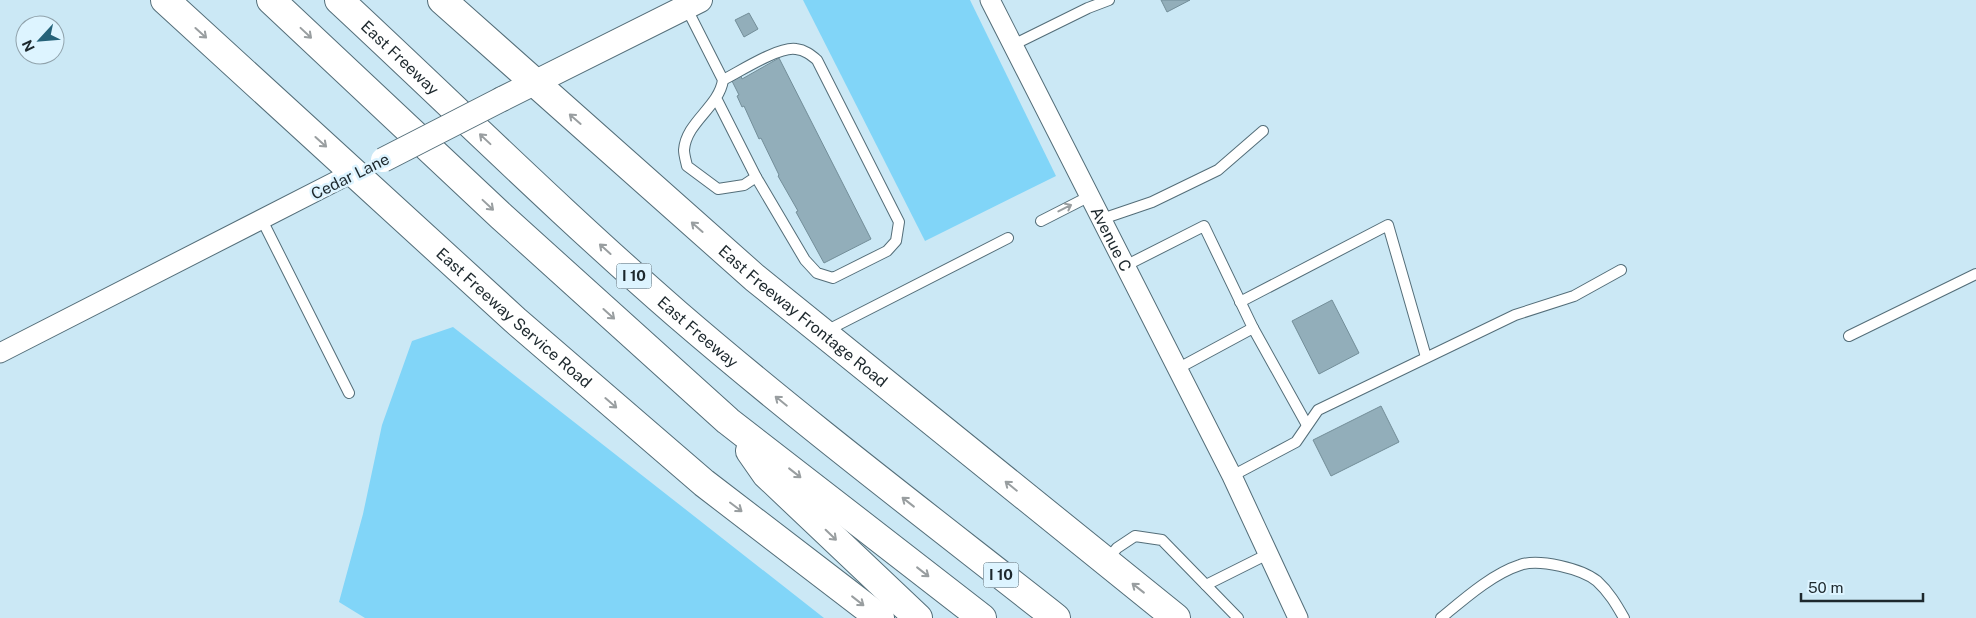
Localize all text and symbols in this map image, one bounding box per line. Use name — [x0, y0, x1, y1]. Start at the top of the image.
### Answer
north arrow — [15, 15, 65, 65]
street label: East Freeway — [357, 17, 443, 99]
one-way arrow — [194, 27, 207, 39]
one-way arrow — [300, 27, 312, 39]
text: N — [19, 37, 38, 54]
one-way arrow — [568, 113, 581, 125]
one-way arrow — [479, 133, 492, 145]
one-way arrow — [315, 136, 328, 148]
street label: Cedar Lane — [308, 149, 392, 204]
one-way arrow — [482, 199, 495, 211]
one-way arrow — [1058, 203, 1073, 213]
street label: Avenue C — [1087, 204, 1135, 275]
one-way arrow — [690, 221, 703, 232]
street label: East Freeway Frontage Road — [715, 241, 891, 391]
one-way arrow — [598, 243, 611, 255]
street label: East Freeway Service Road — [432, 244, 595, 392]
road number: I 10 — [616, 264, 652, 288]
street label: East Freeway — [654, 293, 742, 372]
one-way arrow — [602, 308, 615, 319]
one-way arrow — [775, 395, 788, 406]
one-way arrow — [604, 397, 617, 408]
one-way arrow — [788, 467, 801, 478]
one-way arrow — [1005, 480, 1018, 491]
one-way arrow — [902, 496, 915, 507]
one-way arrow — [729, 502, 743, 512]
one-way arrow — [825, 529, 837, 541]
road number: I 10 — [984, 562, 1018, 588]
one-way arrow — [916, 567, 930, 577]
scale bar — [1801, 570, 1924, 602]
text: 50 m — [1808, 579, 1843, 596]
one-way arrow — [1131, 582, 1144, 593]
one-way arrow — [851, 595, 864, 606]

